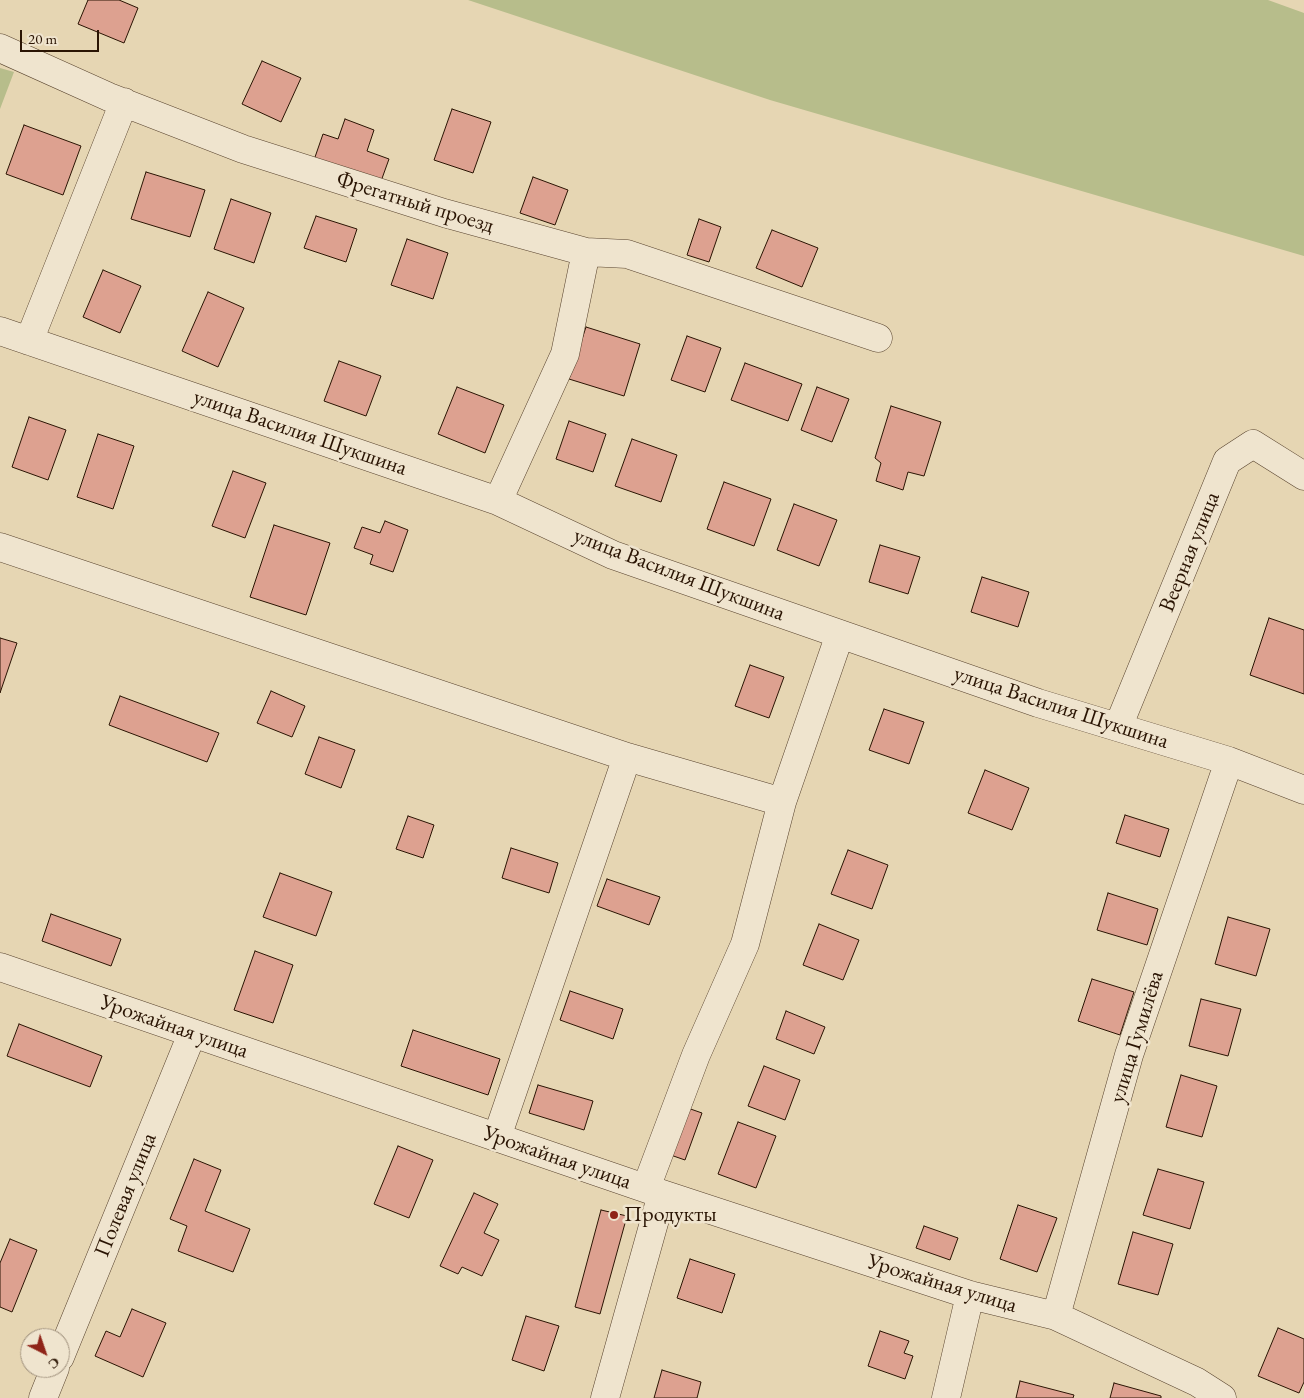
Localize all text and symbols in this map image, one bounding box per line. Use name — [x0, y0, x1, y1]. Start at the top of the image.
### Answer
scale bar — [22, 20, 101, 52]
text: 20 m — [28, 29, 57, 48]
street label: Фрегатный проезд — [333, 167, 497, 239]
street label: улица Василия Шукшина — [190, 384, 410, 482]
street label: Веерная улица — [1154, 488, 1226, 616]
street label: улица Василия Шукшина — [570, 523, 788, 627]
street label: улица Василия Шукшина — [950, 661, 1172, 755]
street label: улица Гумилёва — [1104, 968, 1170, 1106]
street label: Урожайная улица — [96, 989, 252, 1065]
street label: Урожайная улица — [479, 1120, 635, 1196]
street label: Полевая улица — [89, 1129, 163, 1261]
place label: Продукты — [624, 1202, 717, 1228]
marker: Продукты — [608, 1209, 620, 1221]
street label: Урожайная улица — [864, 1249, 1020, 1319]
north arrow — [20, 1328, 70, 1378]
text: С — [45, 1354, 64, 1374]

